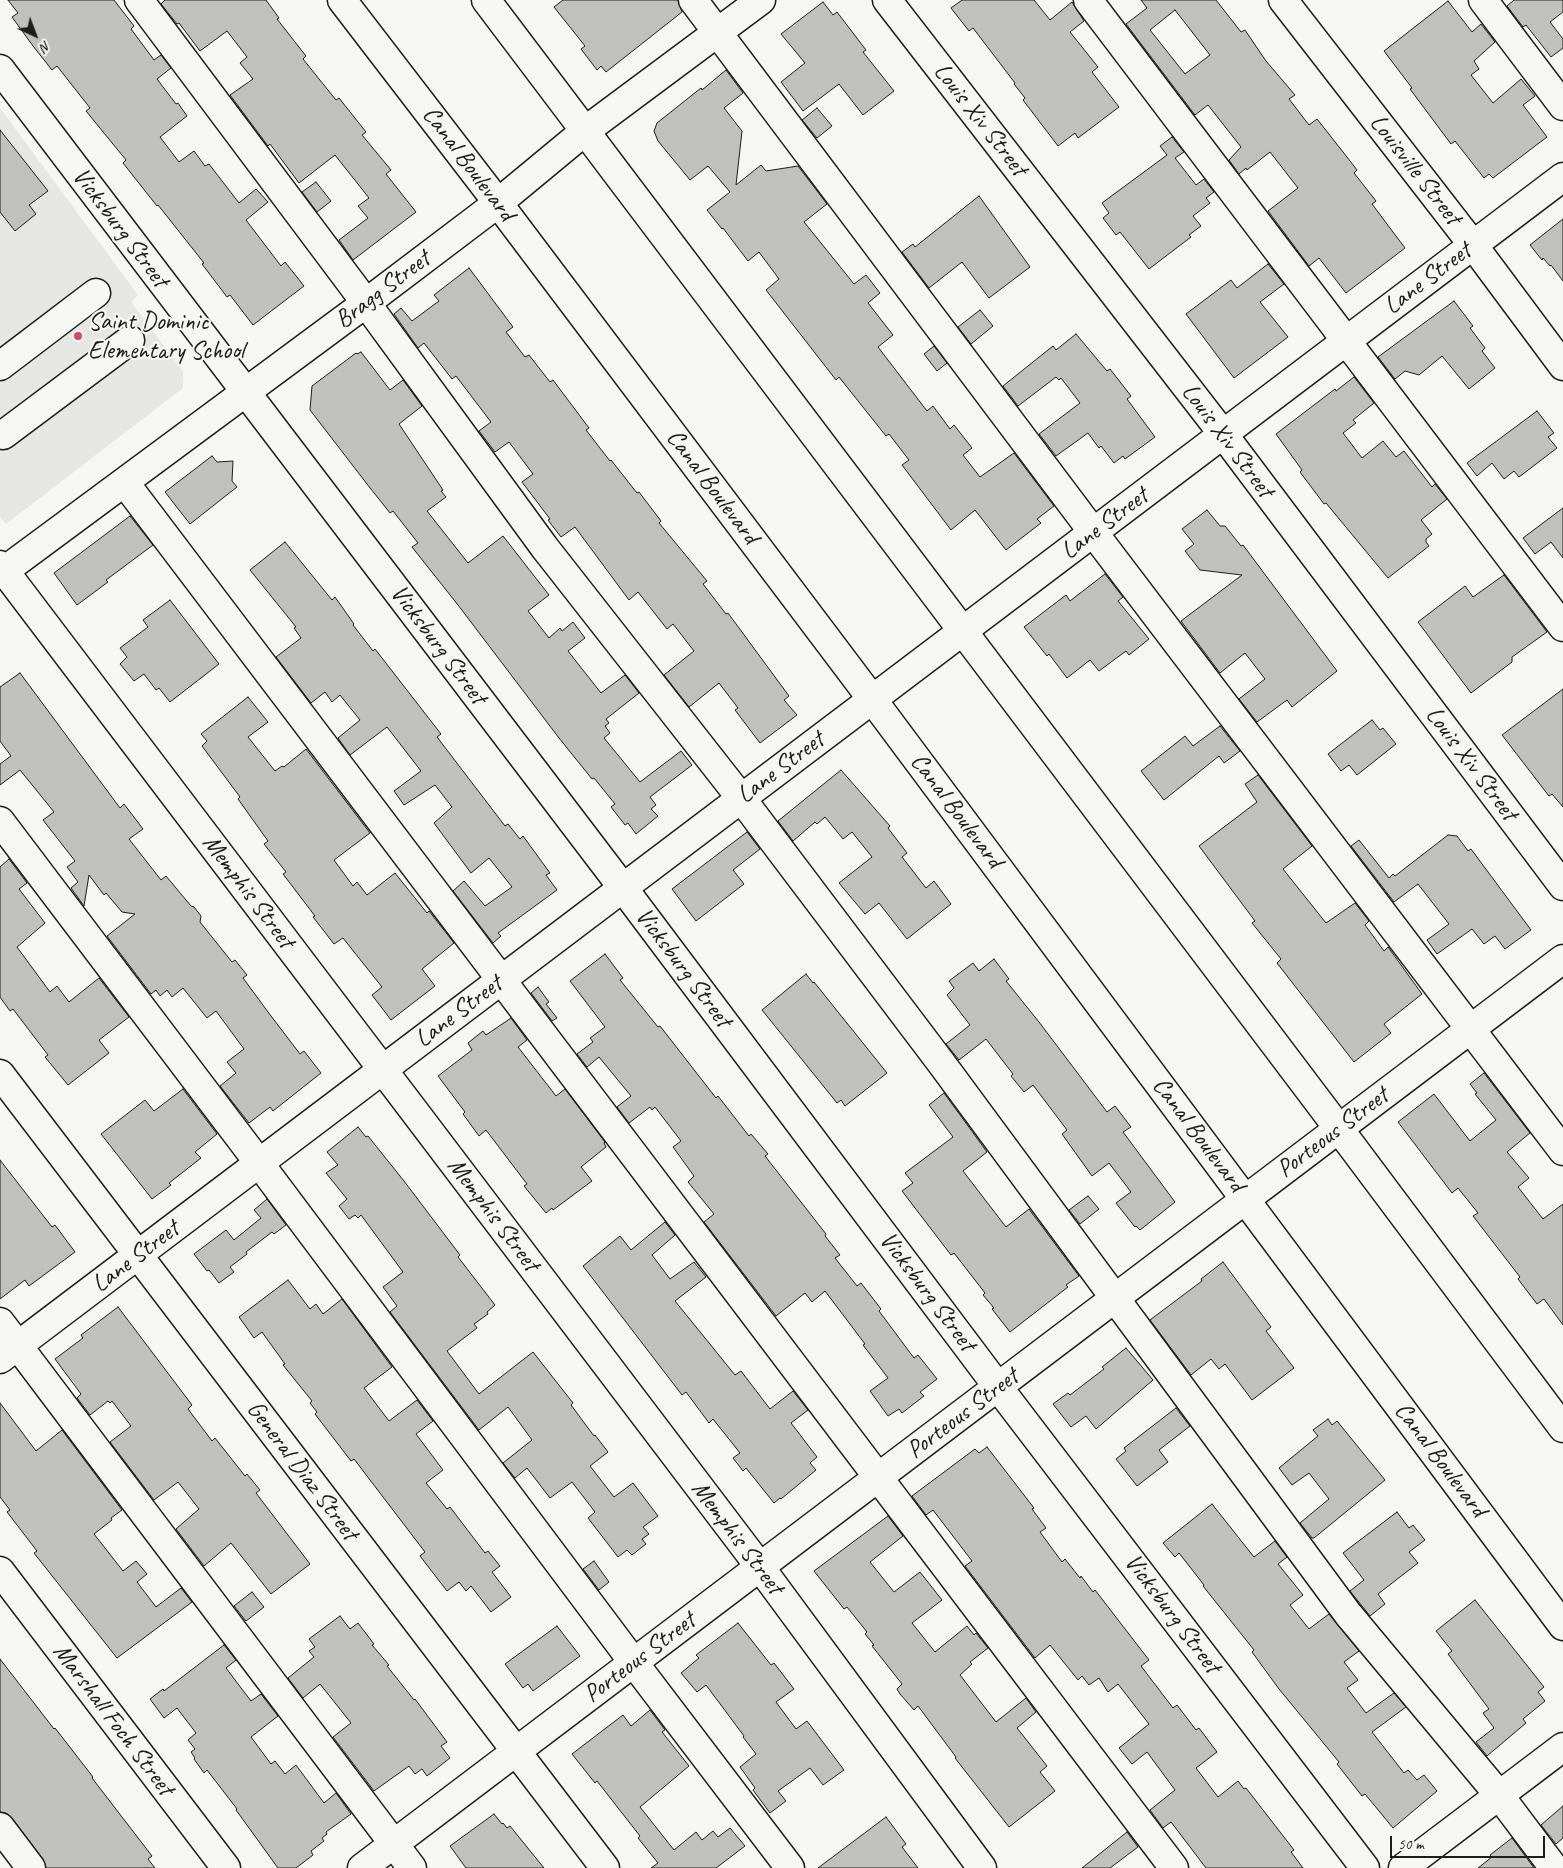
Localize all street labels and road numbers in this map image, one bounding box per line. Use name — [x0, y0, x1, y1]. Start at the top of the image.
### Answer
street label: Louis Xiv Street — [927, 58, 1033, 182]
street label: Canal Boulevard — [415, 101, 521, 227]
street label: Louisville Street — [1363, 109, 1467, 231]
street label: Vicksburg Street — [65, 162, 175, 294]
street label: Lane Street — [1378, 236, 1478, 322]
street label: Bragg Street — [330, 245, 436, 335]
street label: Louis Xiv Street — [1174, 378, 1280, 504]
street label: Canal Boulevard — [659, 424, 765, 550]
street label: Lane Street — [1055, 481, 1155, 567]
street label: Vicksburg Street — [383, 579, 493, 711]
street label: Louis Xiv Street — [1418, 701, 1524, 827]
street label: Lane Street — [731, 725, 831, 811]
street label: Canal Boulevard — [903, 748, 1009, 874]
street label: Memphis Street — [196, 829, 300, 955]
street label: Vicksburg Street — [628, 902, 738, 1034]
street label: Lane Street — [409, 969, 509, 1055]
street label: Canal Boulevard — [1145, 1072, 1251, 1198]
street label: Porteous Street — [1271, 1081, 1395, 1185]
street label: Memphis Street — [441, 1152, 545, 1278]
street label: Lane Street — [86, 1214, 186, 1300]
street label: Vicksburg Street — [872, 1226, 982, 1358]
street label: Porteous Street — [901, 1362, 1025, 1466]
street label: General Diaz Street — [240, 1395, 364, 1547]
street label: Canal Boulevard — [1387, 1397, 1493, 1523]
street label: Memphis Street — [685, 1475, 789, 1601]
street label: Vicksburg Street — [1117, 1548, 1227, 1680]
street label: Porteous Street — [578, 1606, 702, 1710]
street label: Marshall Foch Street — [46, 1638, 180, 1802]

